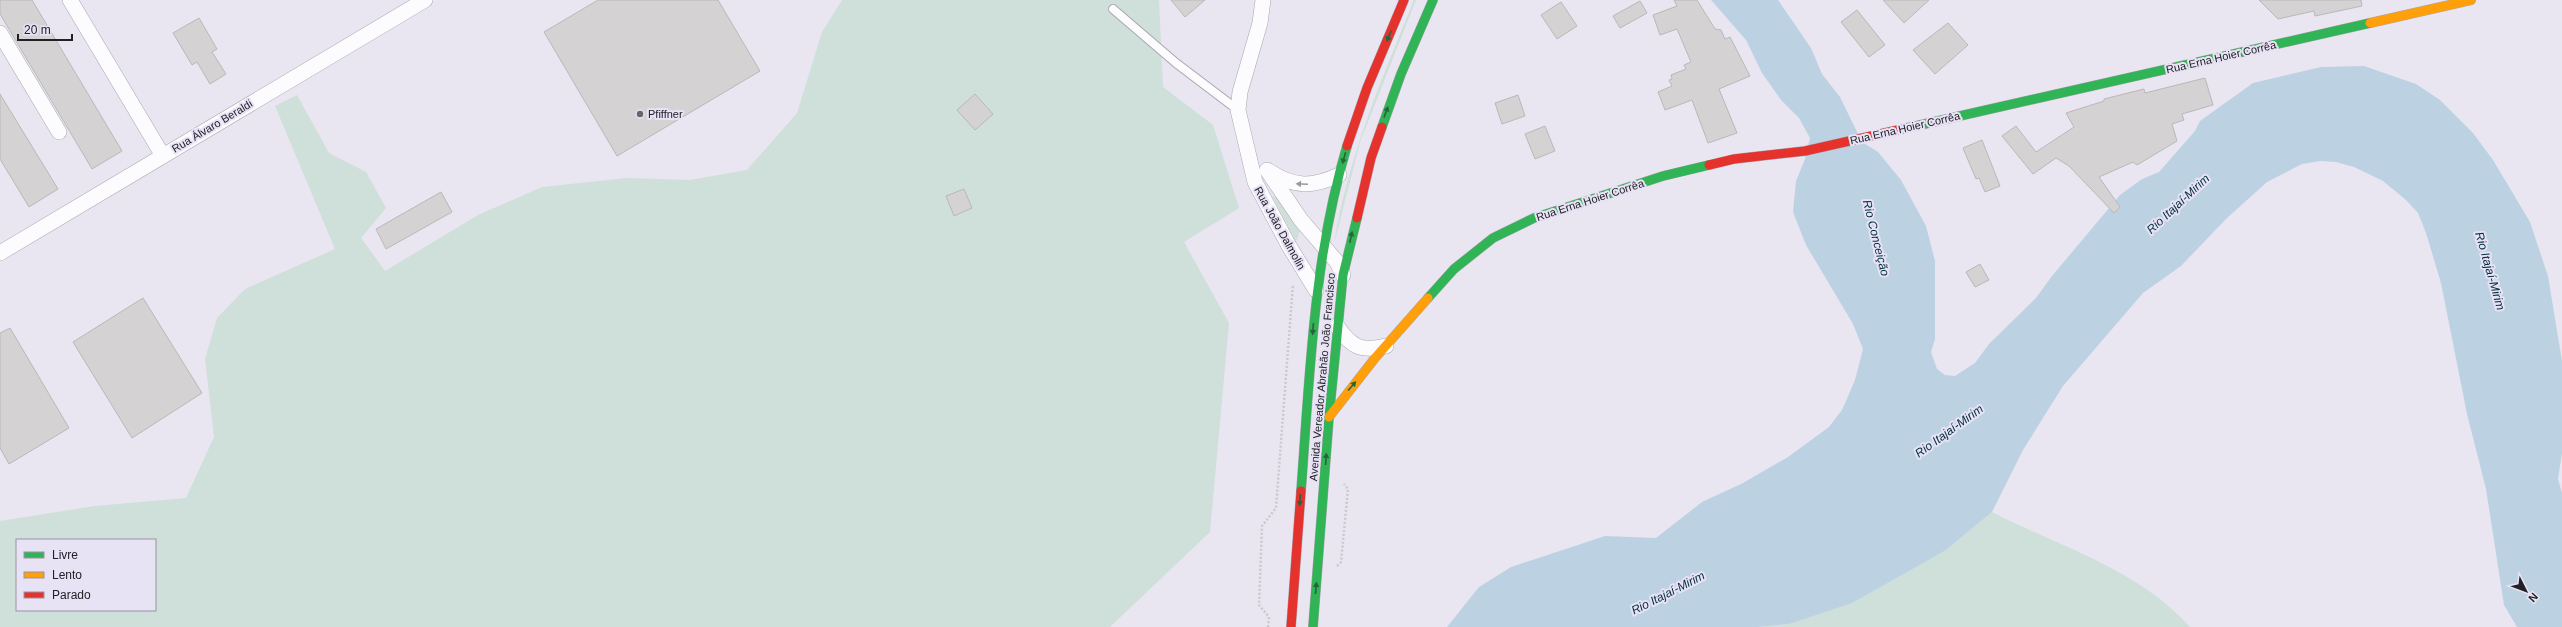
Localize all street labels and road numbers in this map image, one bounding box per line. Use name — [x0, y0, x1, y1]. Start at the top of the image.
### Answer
street label: Rua Erna Hoier Corrêa — [2165, 38, 2278, 75]
street label: Rua Álvaro Beraldi — [170, 97, 254, 155]
street label: Rua Erna Hoier Corrêa — [1849, 109, 1962, 146]
street label: Rua Erna Hoier Corrêa — [1535, 177, 1646, 223]
street label: Rua João Dalmolin — [1252, 184, 1308, 272]
street label: Avenida Vereador Abrahão João Francisco — [1307, 272, 1337, 482]

